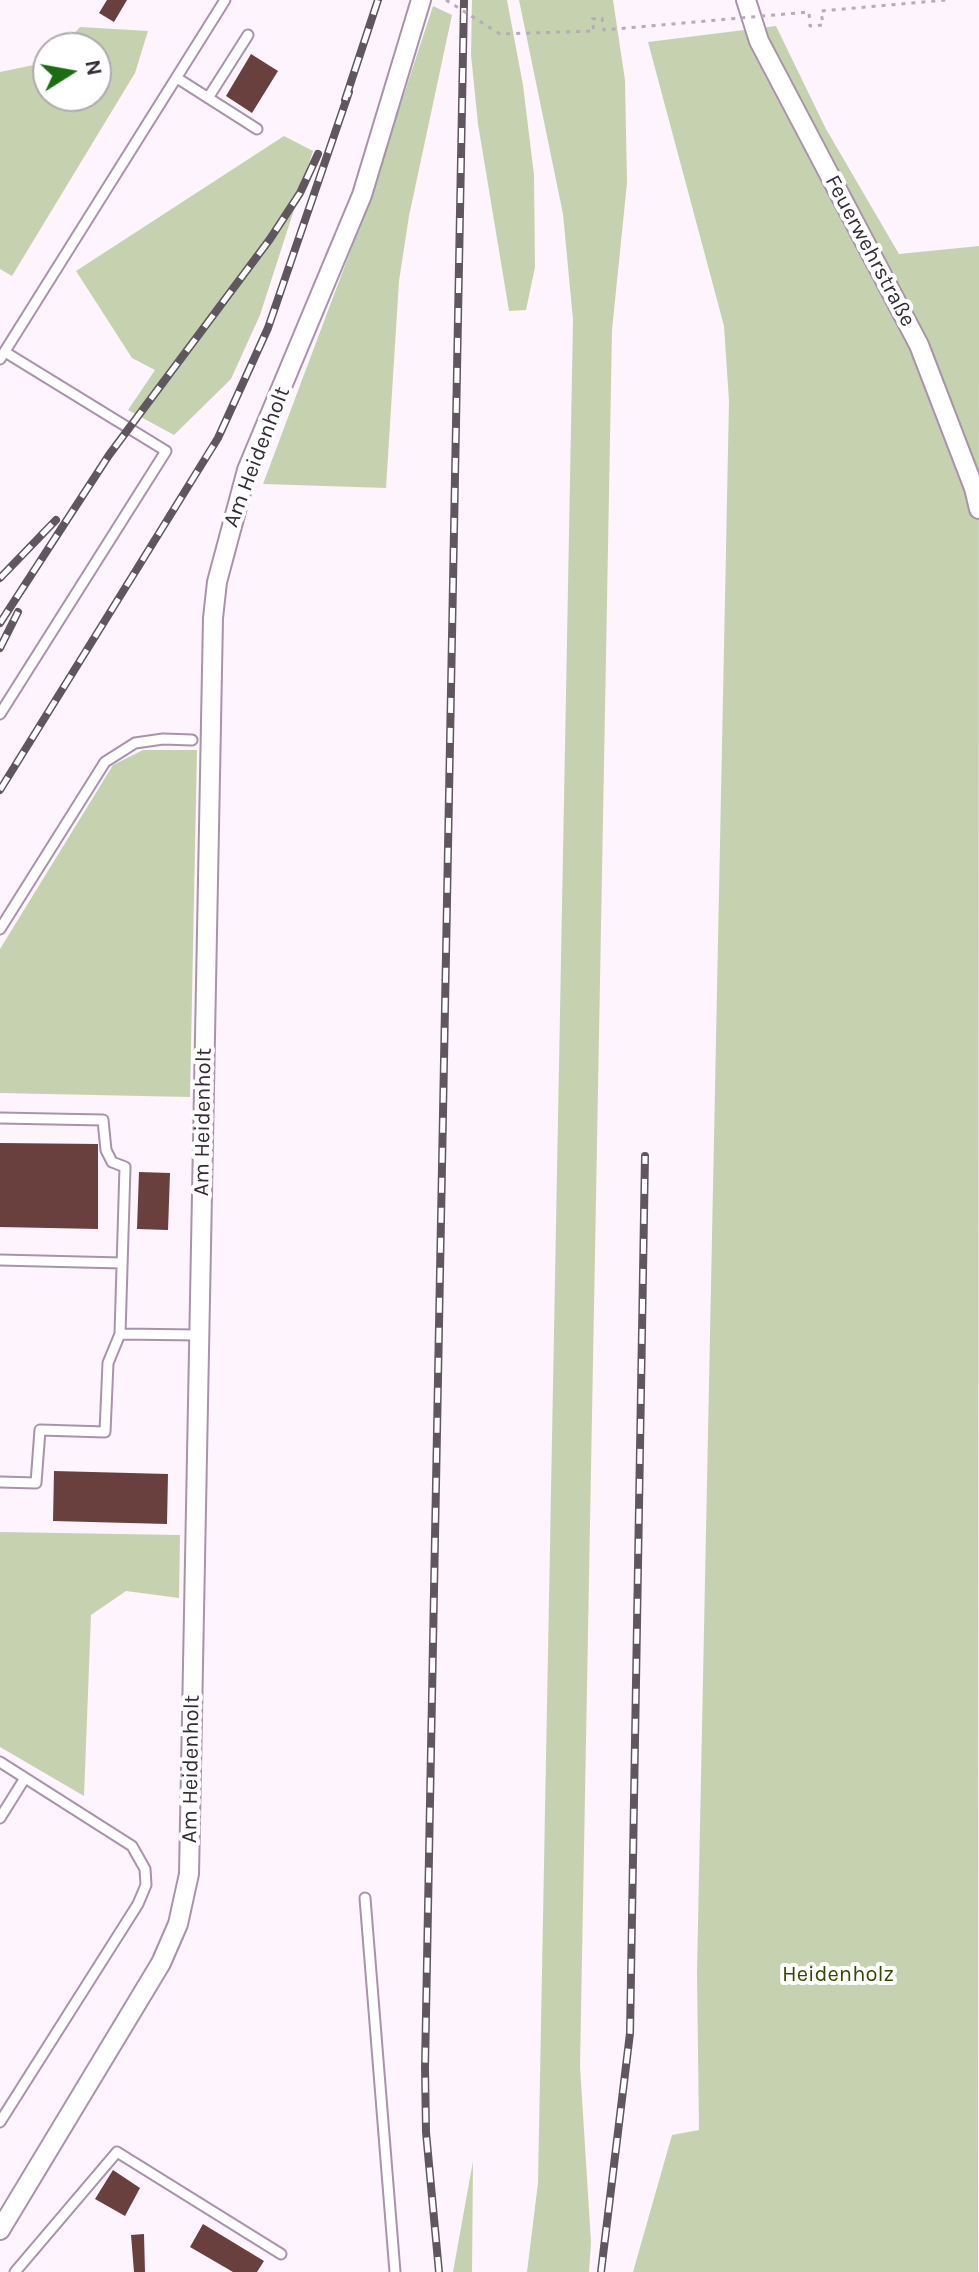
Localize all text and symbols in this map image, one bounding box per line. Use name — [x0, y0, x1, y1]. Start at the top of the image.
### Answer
north arrow — [32, 32, 112, 112]
text: N — [79, 58, 108, 78]
street label: Feuerwehrstraße — [819, 171, 921, 331]
street label: Am Heidenholt — [218, 383, 296, 531]
street label: Am Heidenholt — [189, 1048, 217, 1196]
street label: Am Heidenholt — [177, 1695, 205, 1843]
park label: Heidenholz — [782, 1962, 894, 1988]

